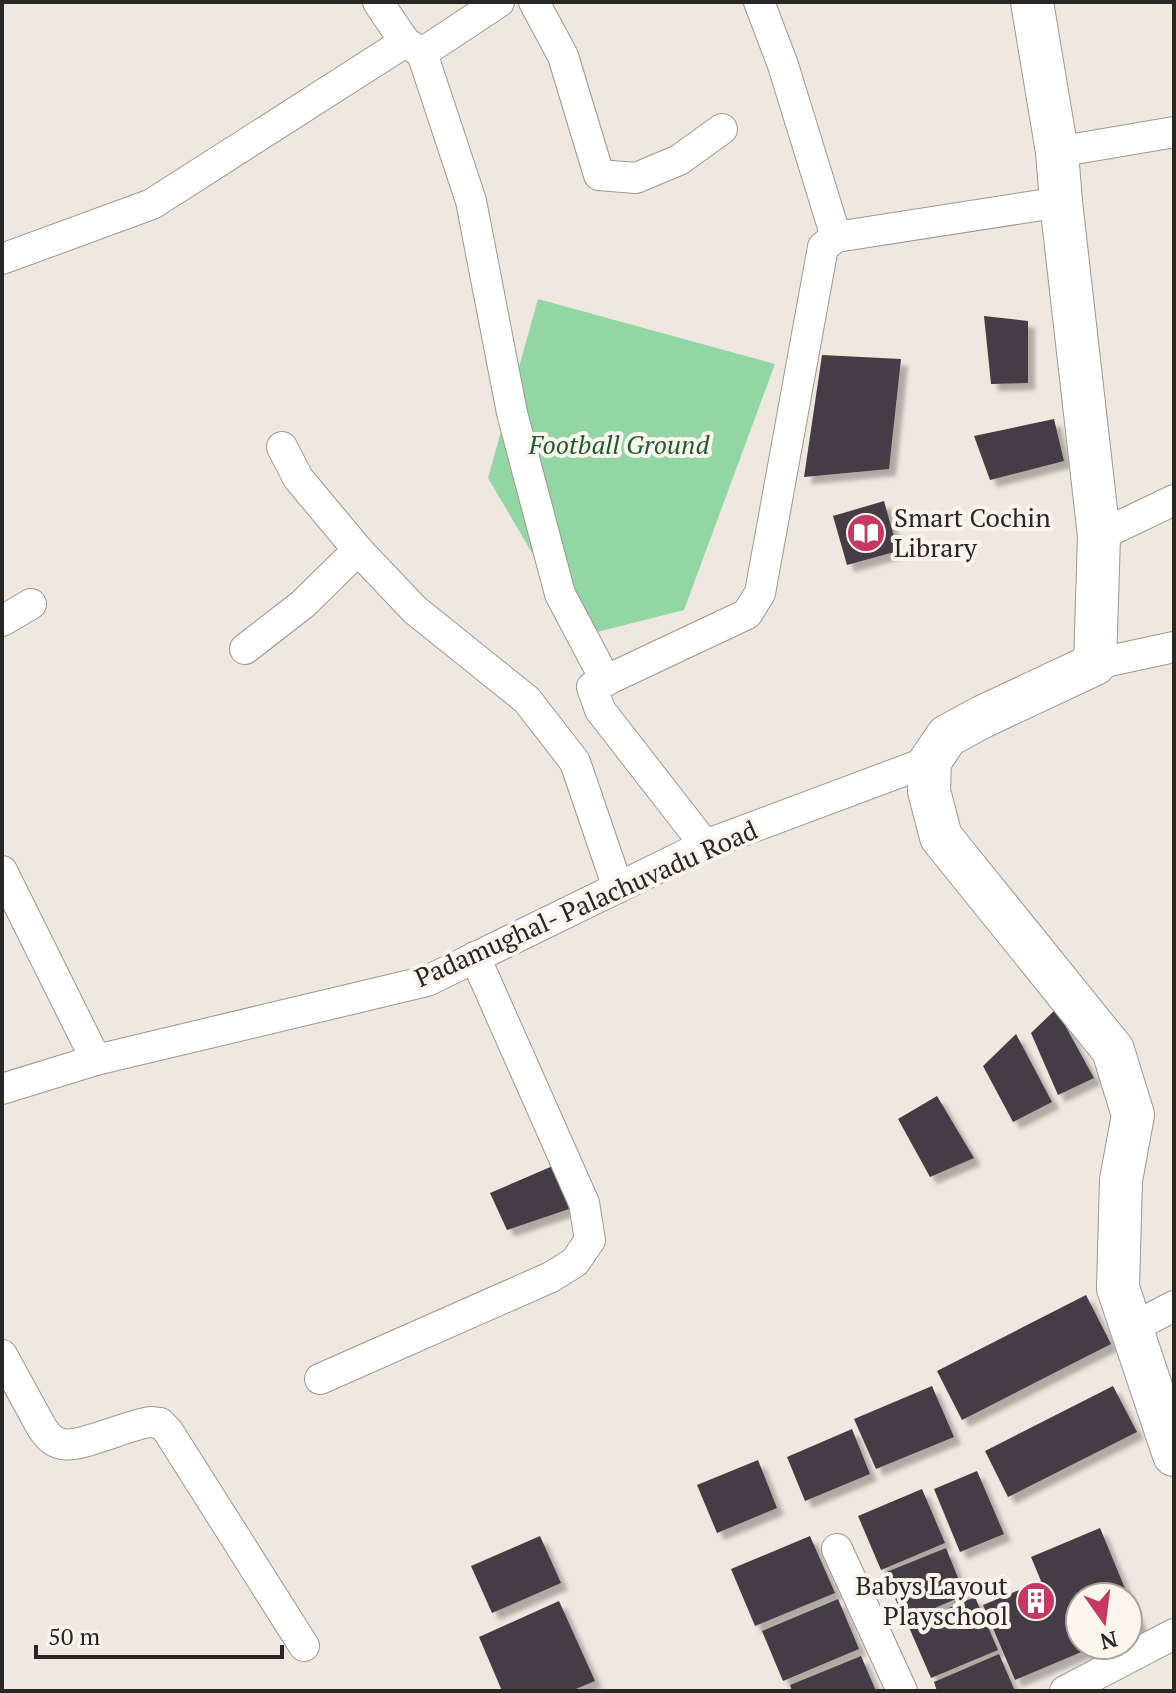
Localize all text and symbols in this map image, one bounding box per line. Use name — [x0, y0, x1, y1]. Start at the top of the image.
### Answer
park label: Football Ground — [528, 427, 710, 461]
place label: Smart Cochin Library — [894, 500, 1051, 564]
library icon: Smart Cochin Library — [845, 512, 887, 554]
street label: Padamughal- Palachuvadu Road — [409, 812, 762, 994]
place label: Babys Layout Playschool — [855, 1568, 1008, 1632]
building icon: Babys Layout Playschool — [1015, 1580, 1057, 1622]
north arrow — [1064, 1581, 1144, 1661]
scale bar — [36, 1609, 282, 1659]
text: 50 m — [48, 1620, 100, 1652]
text: N — [1097, 1625, 1121, 1657]

